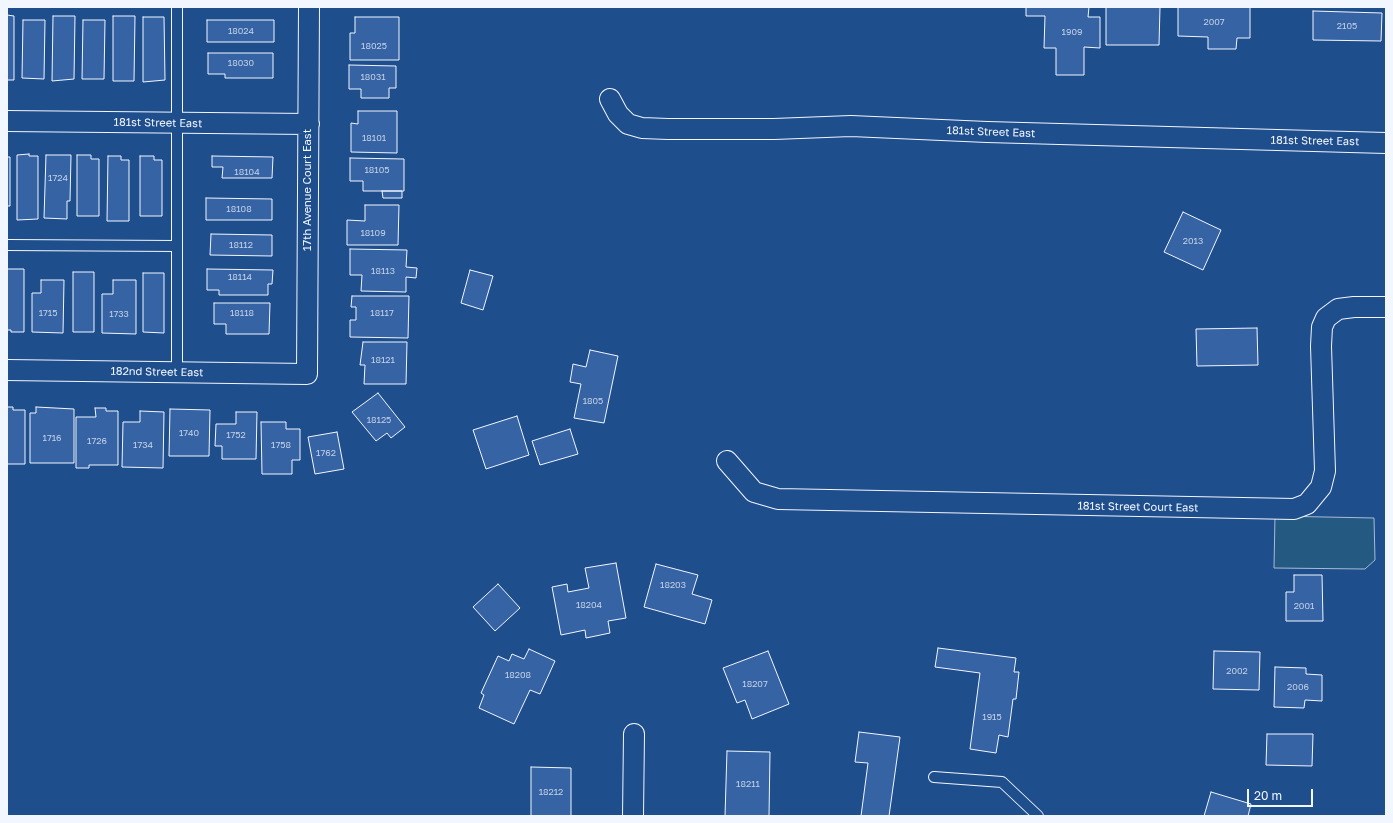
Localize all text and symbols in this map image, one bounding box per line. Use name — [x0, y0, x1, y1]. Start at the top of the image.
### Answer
house number: 2007 — [1203, 17, 1225, 27]
house number: 2105 — [1337, 21, 1357, 31]
house number: 18024 — [228, 26, 254, 36]
house number: 1909 — [1062, 27, 1082, 37]
house number: 18025 — [361, 41, 387, 51]
house number: 18030 — [228, 58, 254, 68]
house number: 18031 — [360, 72, 386, 82]
street label: 181st Street East — [114, 116, 202, 130]
street label: 181st Street East — [946, 124, 1036, 140]
street label: 17th Avenue Court East — [301, 129, 315, 251]
house number: 18101 — [362, 133, 386, 143]
street label: 181st Street East — [1271, 134, 1359, 148]
house number: 18105 — [364, 165, 390, 175]
house number: 18104 — [234, 167, 260, 177]
house number: 1724 — [48, 173, 68, 183]
house number: 18108 — [226, 204, 252, 214]
house number: 18109 — [360, 228, 386, 238]
house number: 2013 — [1183, 236, 1203, 246]
house number: 18112 — [229, 240, 253, 250]
house number: 18113 — [371, 266, 395, 276]
house number: 18114 — [228, 272, 252, 282]
house number: 1715 — [39, 308, 57, 318]
house number: 18118 — [230, 308, 254, 318]
house number: 18117 — [370, 308, 394, 318]
house number: 1733 — [109, 309, 129, 319]
house number: 18121 — [371, 355, 395, 365]
street label: 182nd Street East — [110, 365, 204, 379]
house number: 1805 — [583, 396, 603, 406]
house number: 18125 — [367, 415, 391, 425]
house number: 1740 — [179, 428, 199, 438]
house number: 1752 — [226, 430, 246, 440]
house number: 1716 — [43, 433, 61, 443]
house number: 1726 — [87, 436, 107, 446]
house number: 1734 — [133, 440, 153, 450]
house number: 1758 — [271, 440, 291, 450]
house number: 1762 — [316, 448, 336, 458]
street label: 181st Street Court East — [1077, 499, 1199, 515]
house number: 18203 — [660, 580, 686, 590]
house number: 18204 — [576, 600, 602, 610]
house number: 2001 — [1294, 601, 1314, 611]
house number: 2002 — [1226, 666, 1248, 676]
house number: 18208 — [505, 670, 531, 680]
house number: 18207 — [742, 679, 768, 689]
house number: 2006 — [1287, 682, 1309, 692]
house number: 1915 — [982, 712, 1002, 722]
house number: 18211 — [736, 779, 760, 789]
scale bar — [1249, 781, 1315, 807]
house number: 18212 — [539, 787, 563, 797]
text: 20 m — [1254, 788, 1282, 803]

